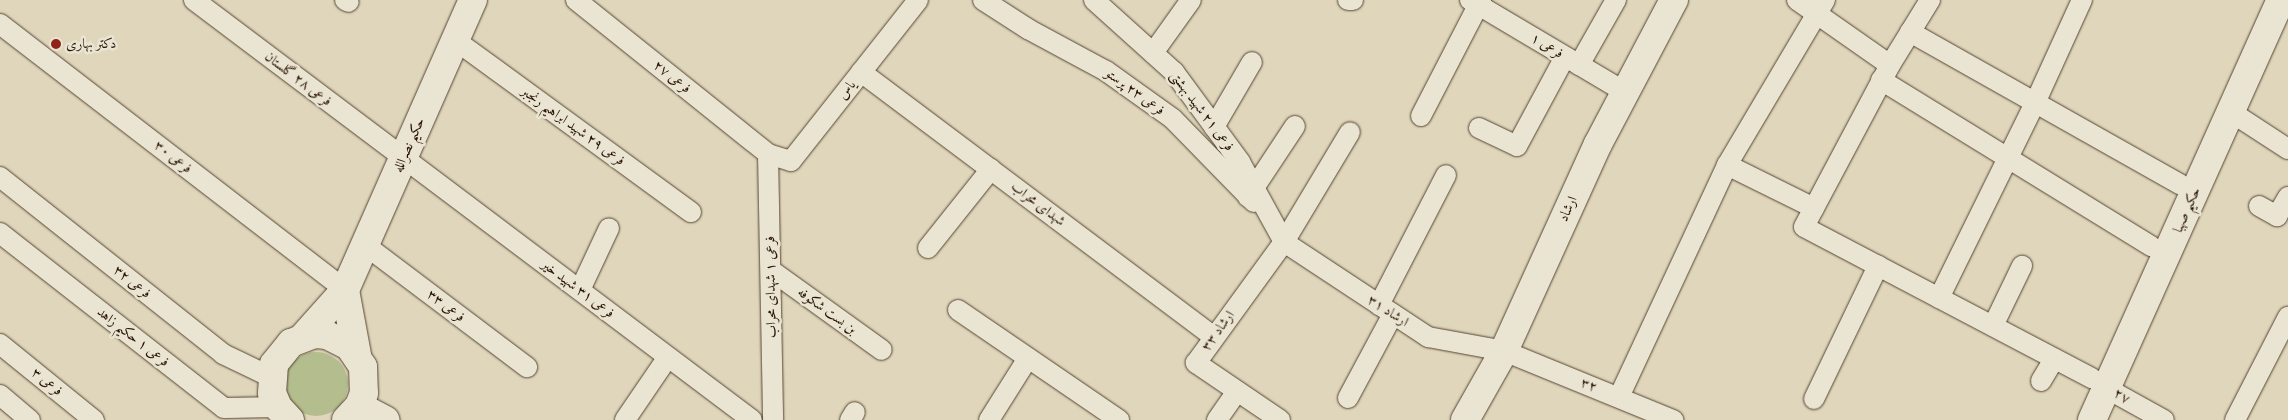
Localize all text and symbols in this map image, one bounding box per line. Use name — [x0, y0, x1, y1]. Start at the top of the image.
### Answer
street label: فرعی ۱ — [1528, 30, 1566, 62]
place label: دکتر بهاری — [66, 36, 116, 52]
marker: دکتر بهاری — [50, 38, 62, 50]
street label: فرعی ۲۸ گلستان — [261, 48, 335, 110]
street label: فرعی ۲۷ — [650, 57, 694, 97]
street label: فرعی ۲۳ پرستو — [1102, 65, 1168, 119]
street label: فرعی ۲۱ شهید بهشتی — [1166, 68, 1238, 154]
street label: یاس — [834, 77, 860, 103]
street label: فرعی ۲۹ شهید ابراهیم رنجبر — [518, 83, 628, 169]
street label: حکیم نصرالله — [389, 115, 429, 175]
street label: فرعی ۳۰ — [151, 137, 195, 177]
street label: شهدای محراب — [1007, 178, 1069, 230]
street label: حکیم صهبا — [2170, 185, 2204, 235]
street label: ارشاد — [1555, 194, 1581, 224]
street label: فرعی ۱ شهدای محراب — [762, 236, 780, 338]
street label: فرعی ۳۱ شهید خیر — [538, 256, 618, 322]
street label: فرعی ۳۲ — [110, 262, 154, 302]
street label: بن بست شکوفه — [794, 284, 860, 338]
street label: فرعی ۳۳ — [424, 286, 468, 326]
street label: ارشاد ۳۱ — [1364, 292, 1412, 330]
street label: فرعی ۱ حکیم زاهد — [93, 304, 173, 370]
street label: ارشاد ۳۳ — [1198, 308, 1238, 354]
street label: فرعی ۳ — [28, 364, 66, 400]
street label: ۳۲ — [1578, 374, 1600, 396]
street label: ۲۷ — [2111, 385, 2133, 407]

